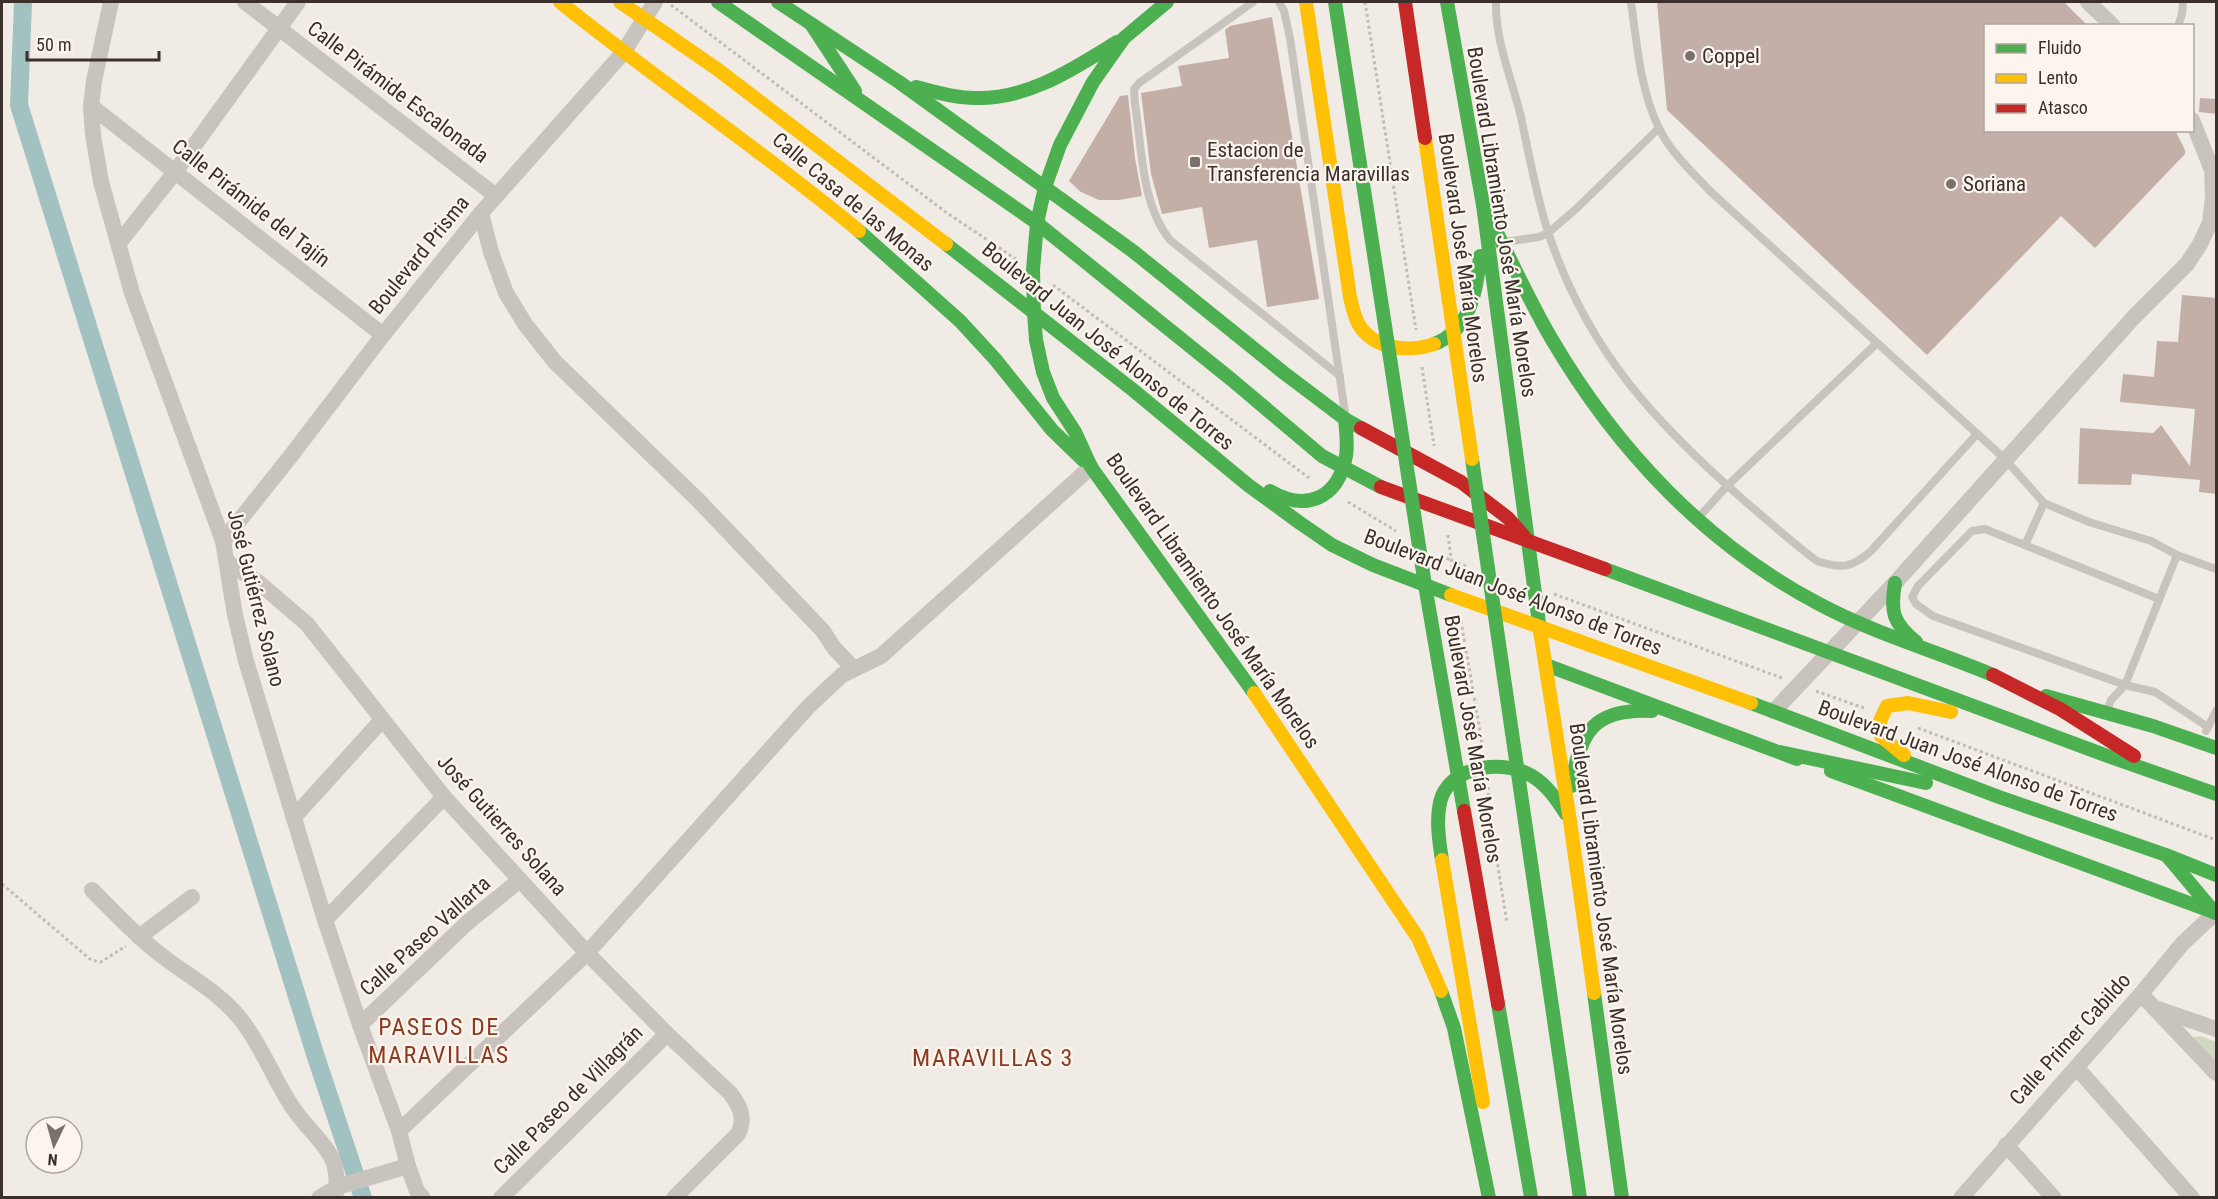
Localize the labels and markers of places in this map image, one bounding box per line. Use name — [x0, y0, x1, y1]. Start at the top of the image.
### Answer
place label: Coppel — [1702, 44, 1760, 68]
marker: Coppel — [1683, 49, 1697, 63]
place label: Estacion de Transferencia Maravillas — [1207, 138, 1410, 186]
marker: Estacion de Transferencia Maravillas — [1188, 155, 1202, 169]
place label: Soriana — [1963, 172, 2026, 196]
marker: Soriana — [1944, 177, 1958, 191]

